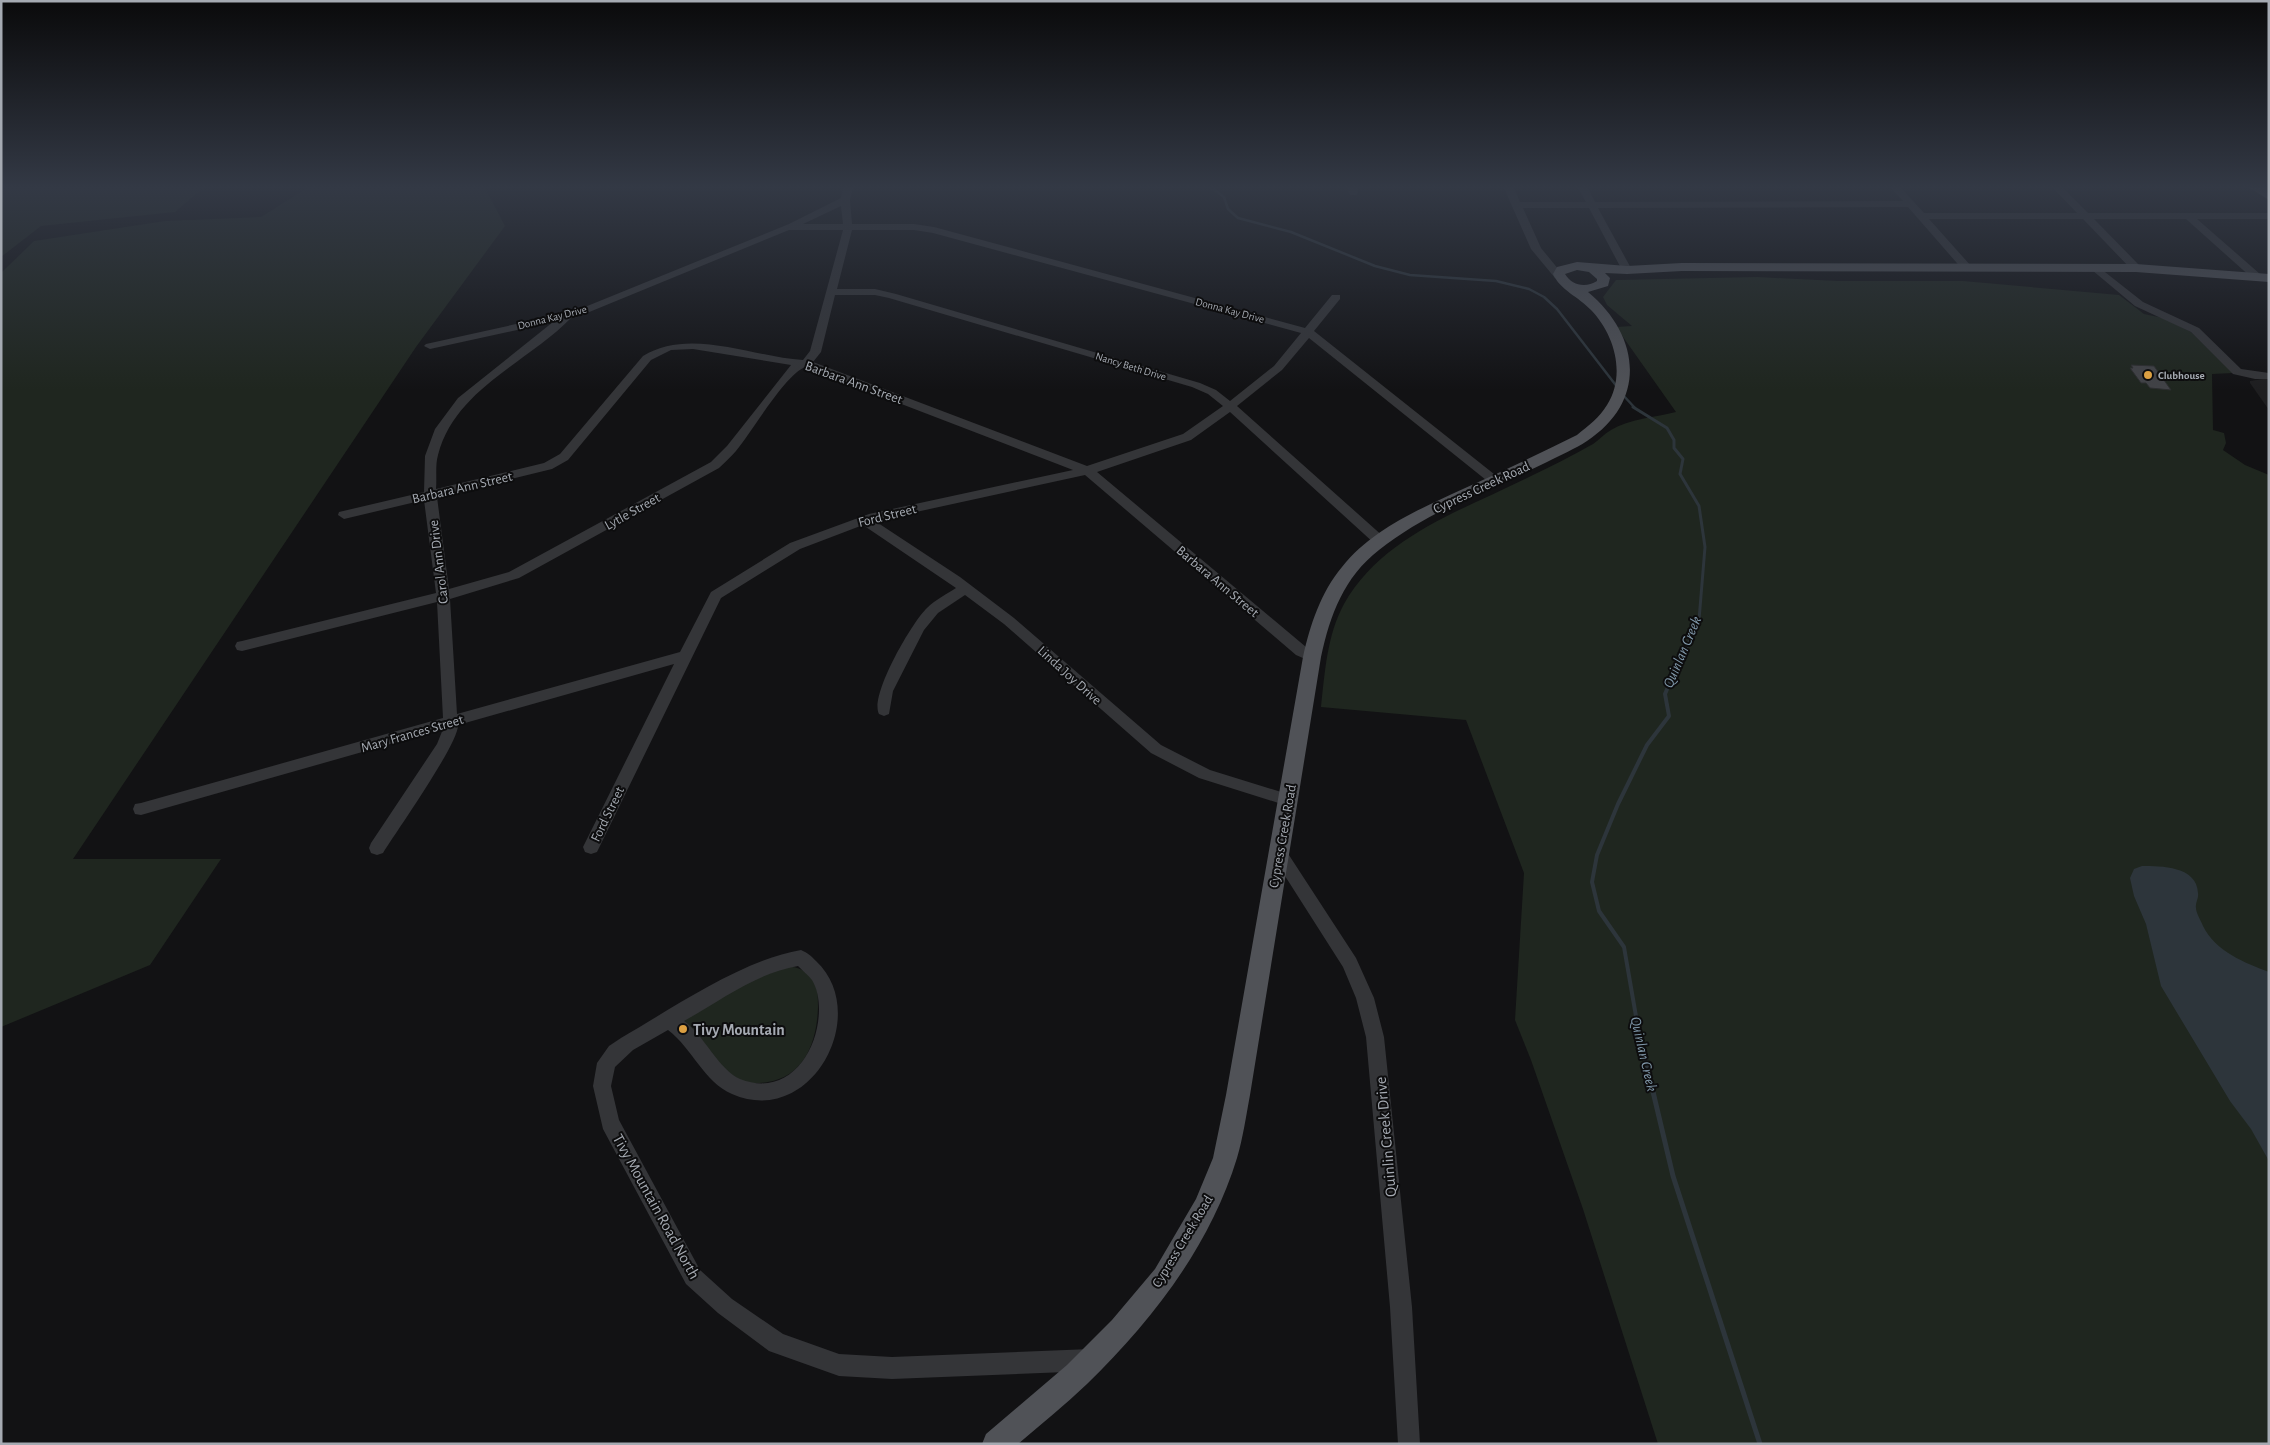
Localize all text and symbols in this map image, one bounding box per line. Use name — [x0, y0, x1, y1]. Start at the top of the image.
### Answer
street label: Donna Kay Drive — [1194, 296, 1265, 325]
street label: Donna Kay Drive — [516, 304, 588, 331]
street label: Nancy Beth Drive — [1094, 350, 1168, 382]
street label: Barbara Ann Street — [803, 359, 905, 407]
marker: Clubhouse — [2142, 369, 2154, 381]
place label: Clubhouse — [2158, 370, 2205, 381]
street label: Cypress Creek Road — [1431, 459, 1532, 516]
street label: Barbara Ann Street — [411, 469, 514, 506]
street label: Lytle Street — [602, 491, 663, 533]
street label: Ford Street — [857, 502, 918, 530]
street label: Carol Ann Drive — [427, 519, 451, 605]
street label: Barbara Ann Street — [1174, 543, 1262, 620]
water label: Quinlan Creek — [1661, 614, 1704, 690]
street label: Linda Joy Drive — [1035, 644, 1104, 708]
street label: Mary Frances Street — [359, 712, 466, 755]
street label: Cypress Creek Road — [1267, 783, 1299, 889]
street label: Ford Street — [589, 784, 627, 844]
water label: Quinlan Creek — [1628, 1015, 1659, 1093]
place label: Tivy Mountain — [693, 1022, 785, 1039]
marker: Tivy Mountain — [677, 1023, 689, 1035]
street label: Quinlin Creek Drive — [1373, 1076, 1400, 1198]
street label: Tivy Mountain Road North — [609, 1131, 703, 1282]
street label: Cypress Creek Road — [1150, 1193, 1216, 1290]

